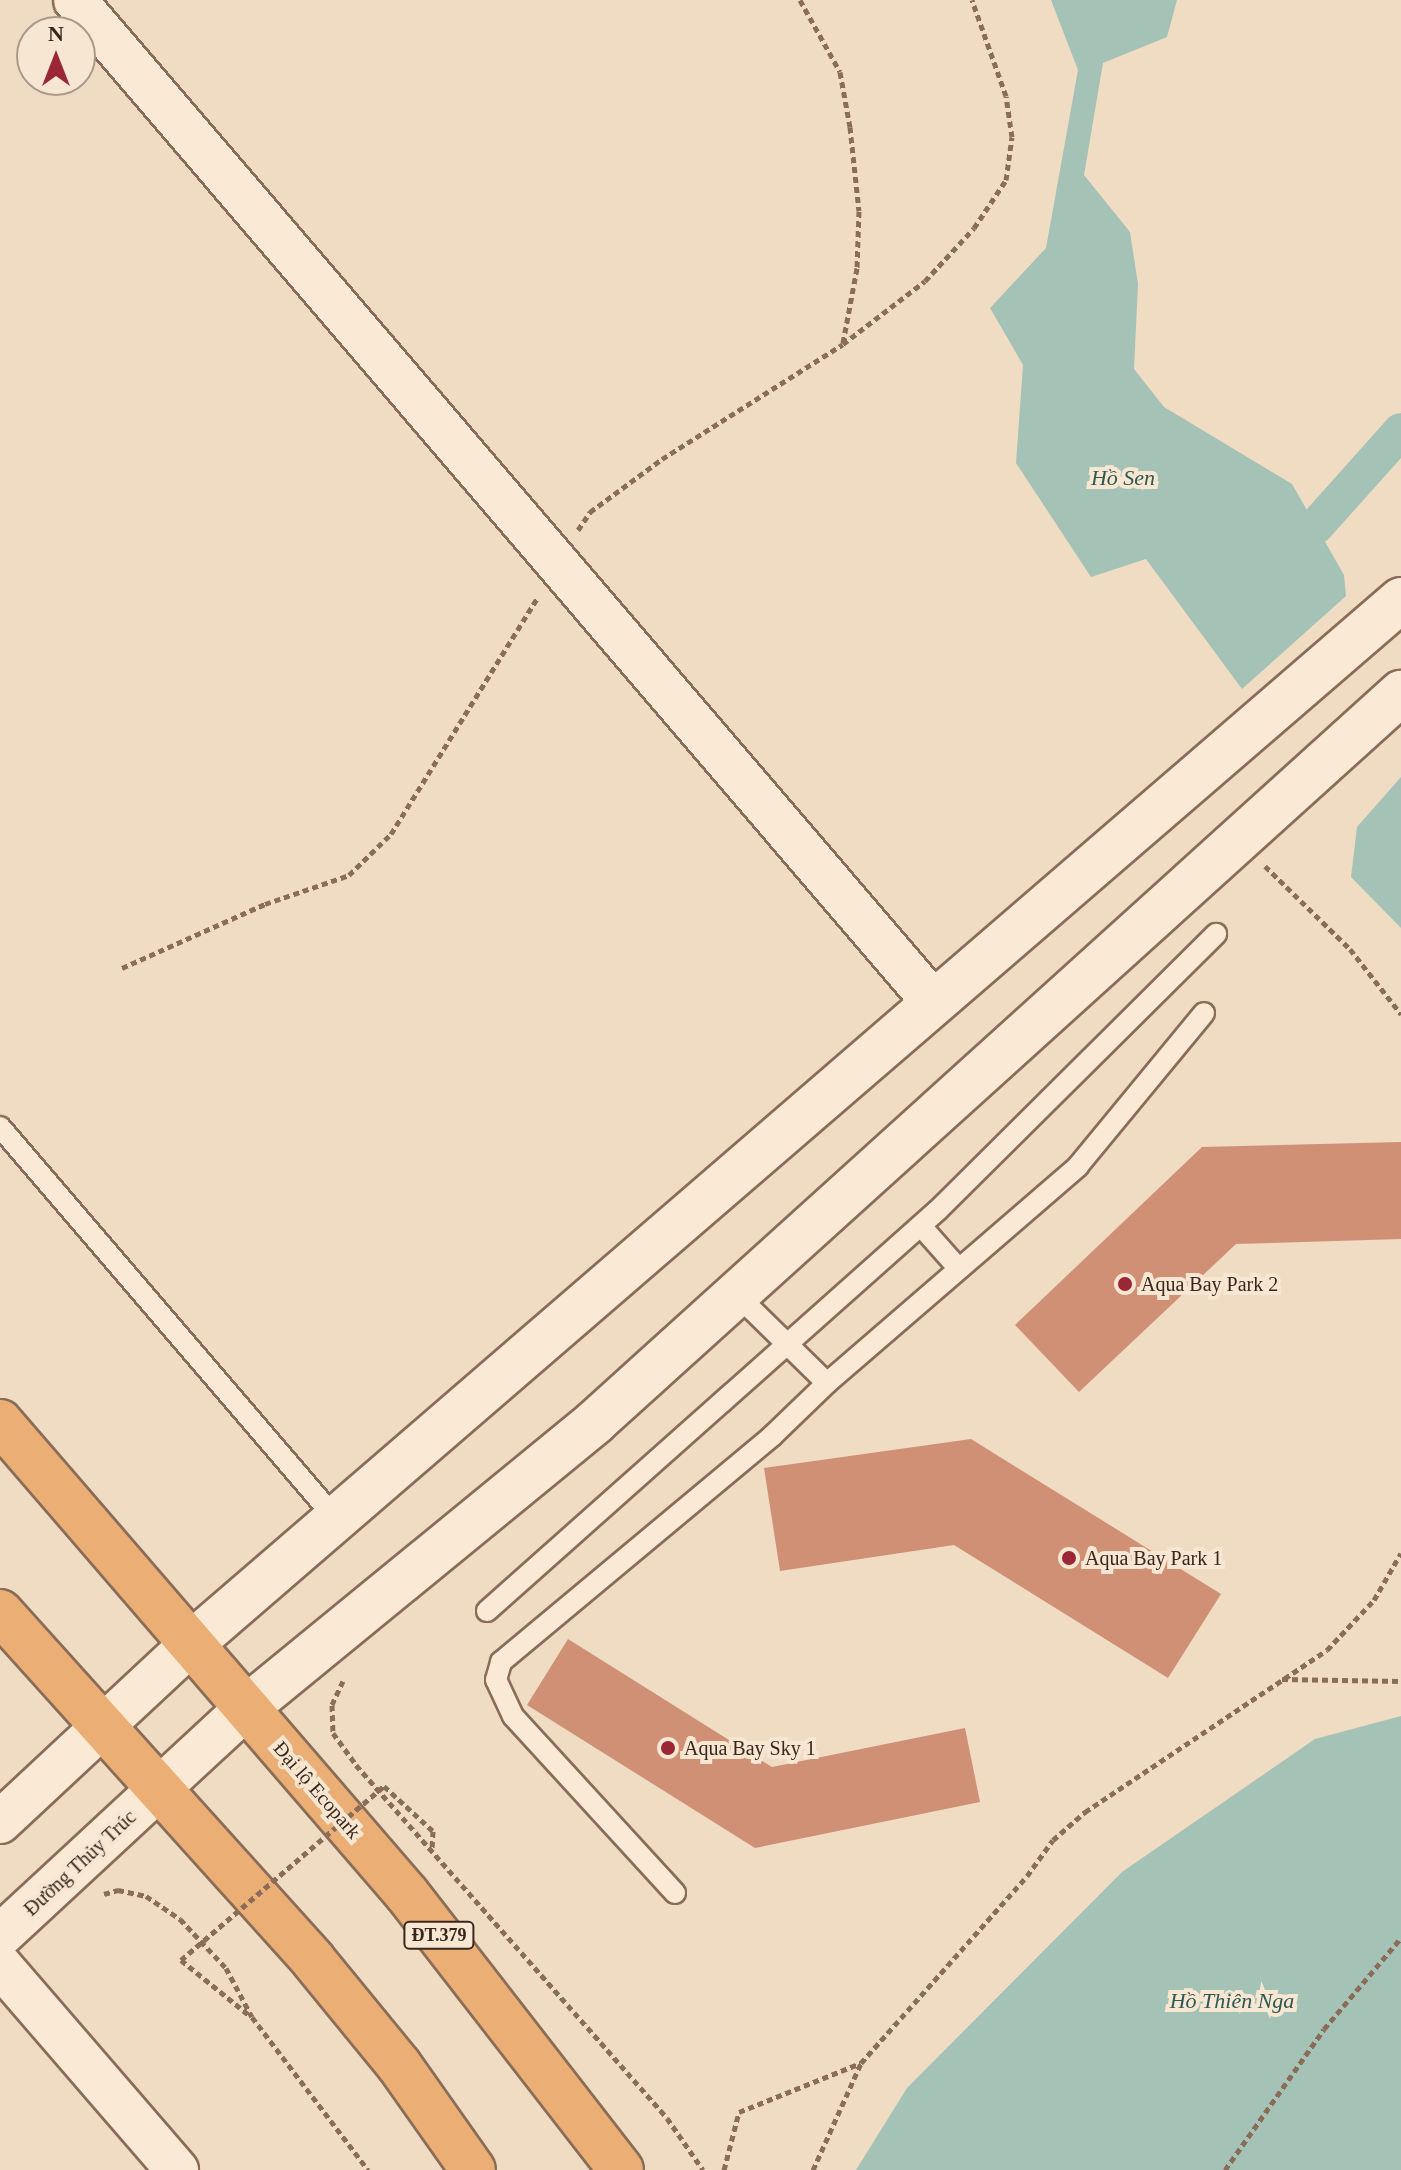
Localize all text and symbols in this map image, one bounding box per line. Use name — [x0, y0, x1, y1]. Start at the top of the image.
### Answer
north arrow — [16, 16, 96, 96]
text: N — [48, 21, 64, 46]
water label: Hồ Sen — [1091, 465, 1155, 491]
place label: Aqua Bay Park 2 — [1141, 1272, 1278, 1296]
marker: Aqua Bay Park 2 — [1116, 1275, 1134, 1293]
place label: Aqua Bay Park 1 — [1085, 1546, 1222, 1570]
marker: Aqua Bay Park 1 — [1060, 1549, 1078, 1567]
street label: Đại lộ Ecopark — [268, 1736, 366, 1844]
place label: Aqua Bay Sky 1 — [684, 1736, 816, 1760]
marker: Aqua Bay Sky 1 — [659, 1739, 677, 1757]
street label: Đường Thủy Trúc — [19, 1805, 141, 1921]
road number: ĐT.379 — [403, 1921, 475, 1949]
water label: Hồ Thiên Nga — [1170, 1988, 1294, 2014]

